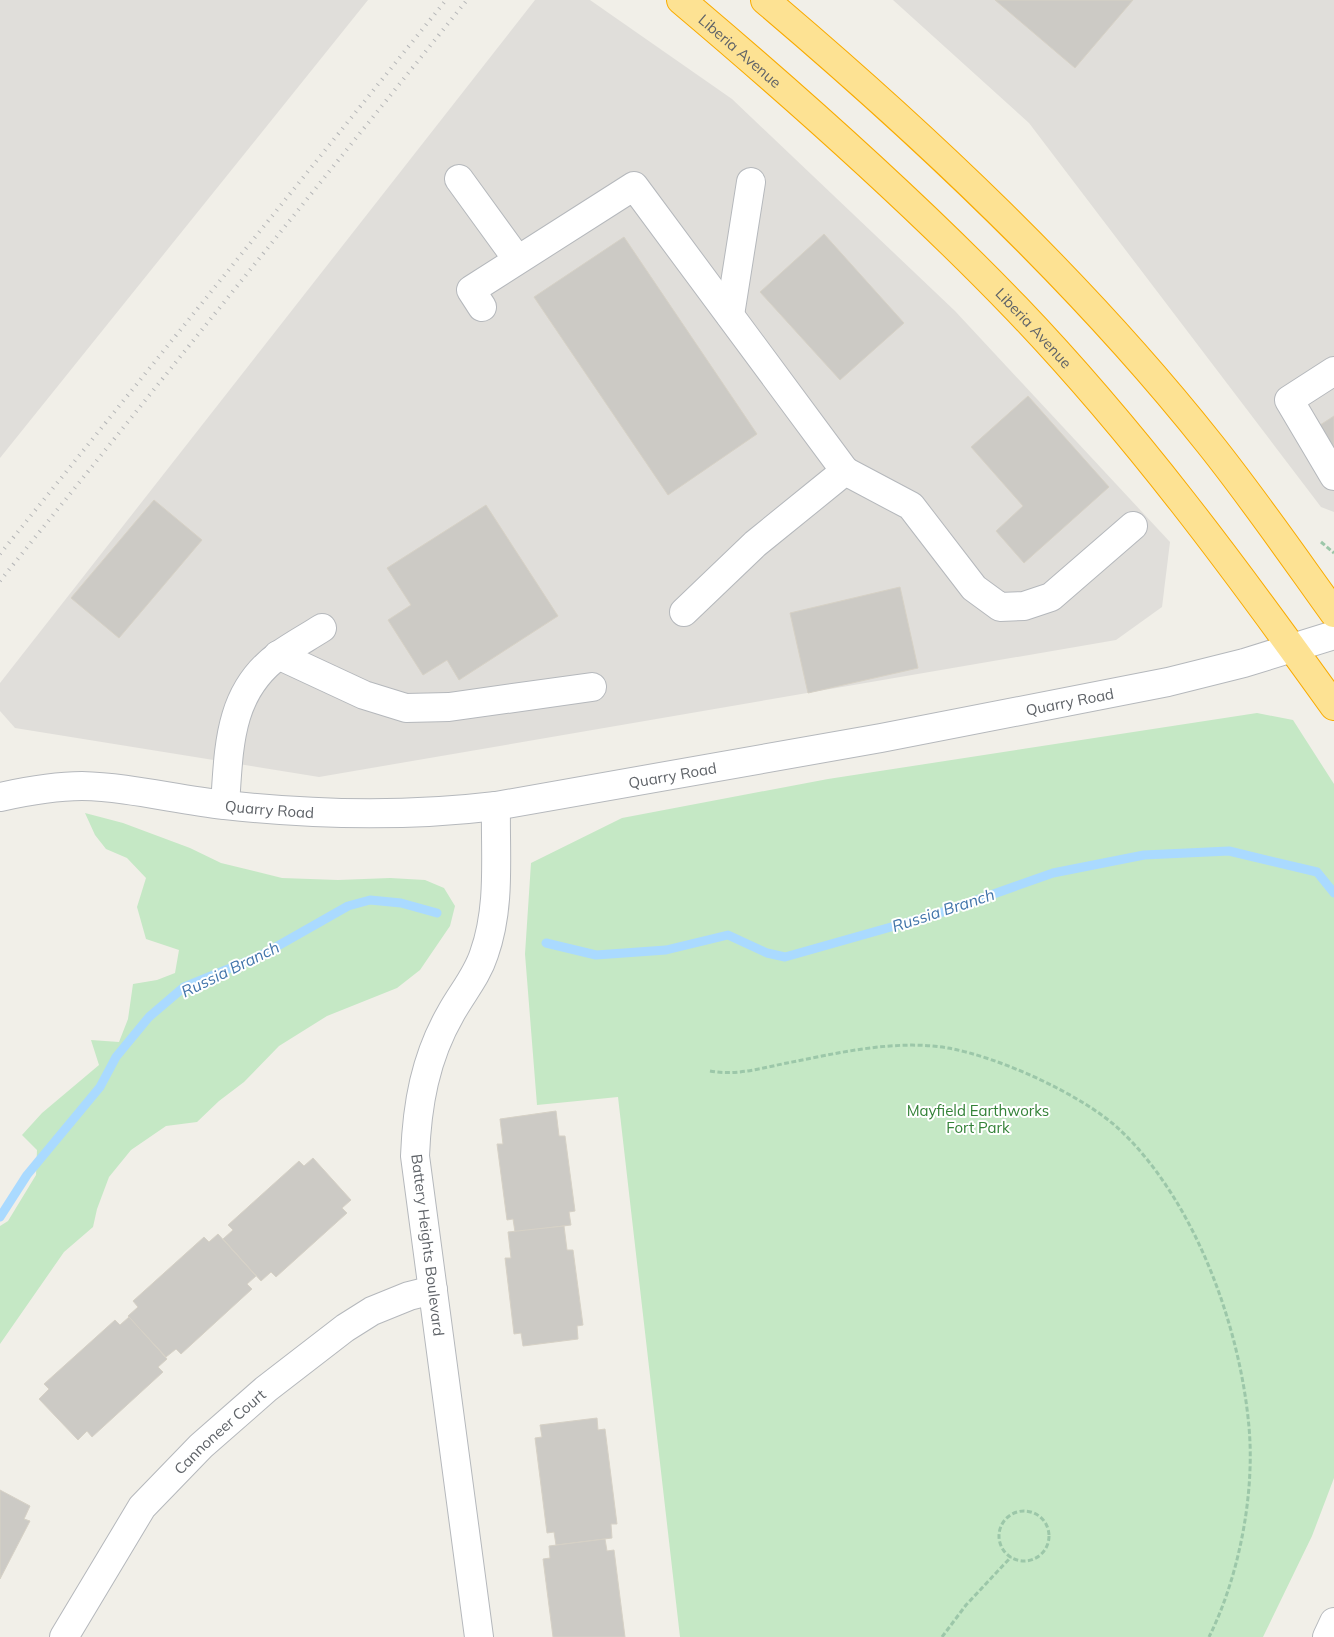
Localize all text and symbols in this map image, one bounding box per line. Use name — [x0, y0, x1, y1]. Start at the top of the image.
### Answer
street label: Liberia Avenue — [695, 10, 786, 92]
street label: Liberia Avenue — [992, 284, 1076, 372]
street label: Quarry Road — [1024, 683, 1115, 719]
street label: Quarry Road — [627, 758, 718, 792]
street label: Quarry Road — [224, 796, 315, 822]
water label: Russia Branch — [889, 884, 997, 936]
water label: Russia Branch — [178, 937, 282, 1001]
park label: Mayfield Earthworks Fort Park — [907, 1101, 1049, 1137]
street label: Battery Heights Boulevard — [407, 1153, 449, 1337]
street label: Cannoneer Court — [170, 1385, 269, 1478]

